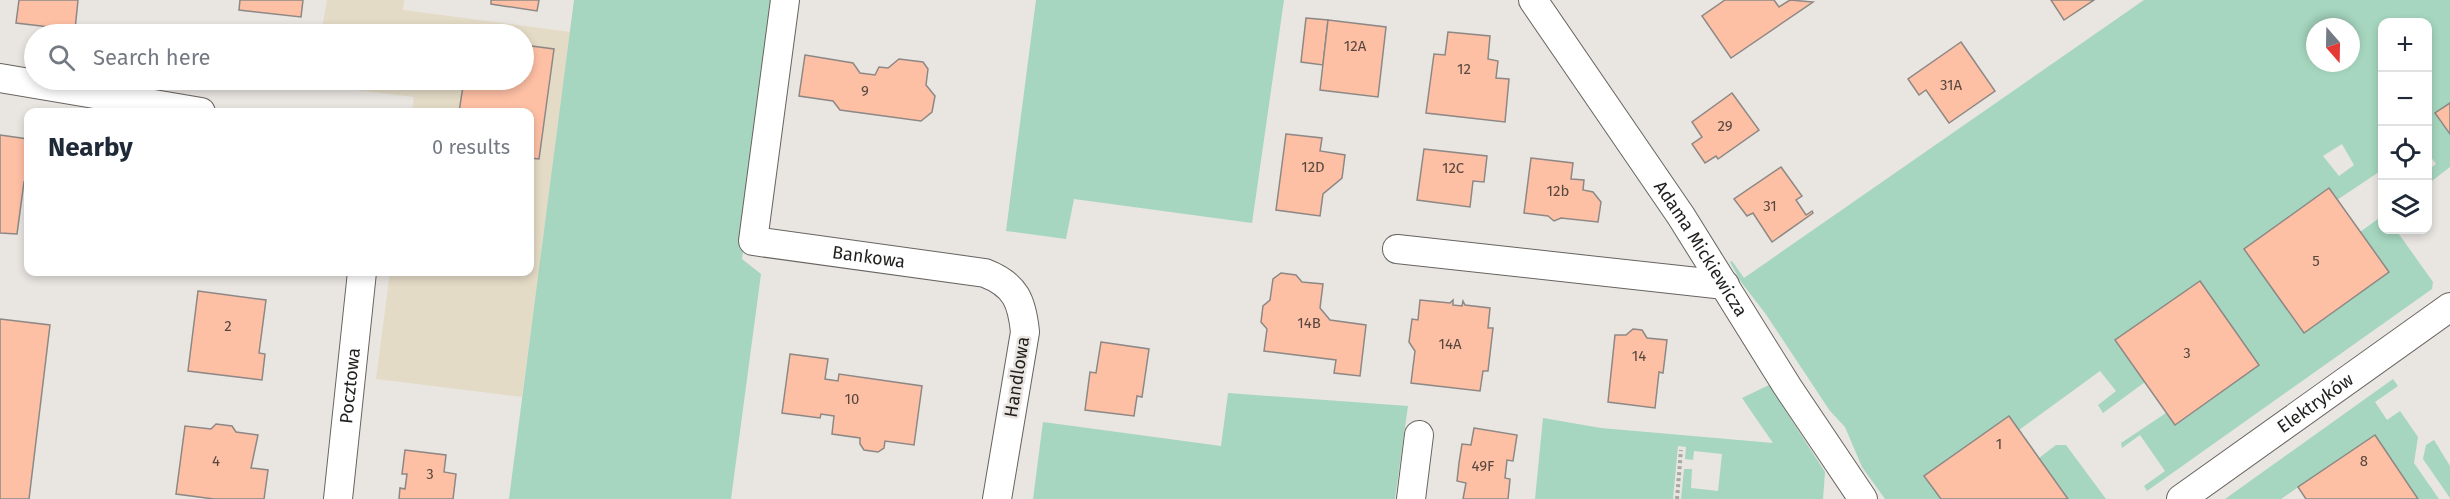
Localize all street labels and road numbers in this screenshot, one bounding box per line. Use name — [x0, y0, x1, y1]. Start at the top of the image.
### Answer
street label: Adama Mickiewicza — [1649, 177, 1752, 321]
street label: Bankowa — [831, 241, 907, 273]
street label: Handlowa — [1000, 335, 1034, 419]
street label: Pocztowa — [335, 347, 365, 425]
street label: Elektryków — [2273, 368, 2358, 438]

